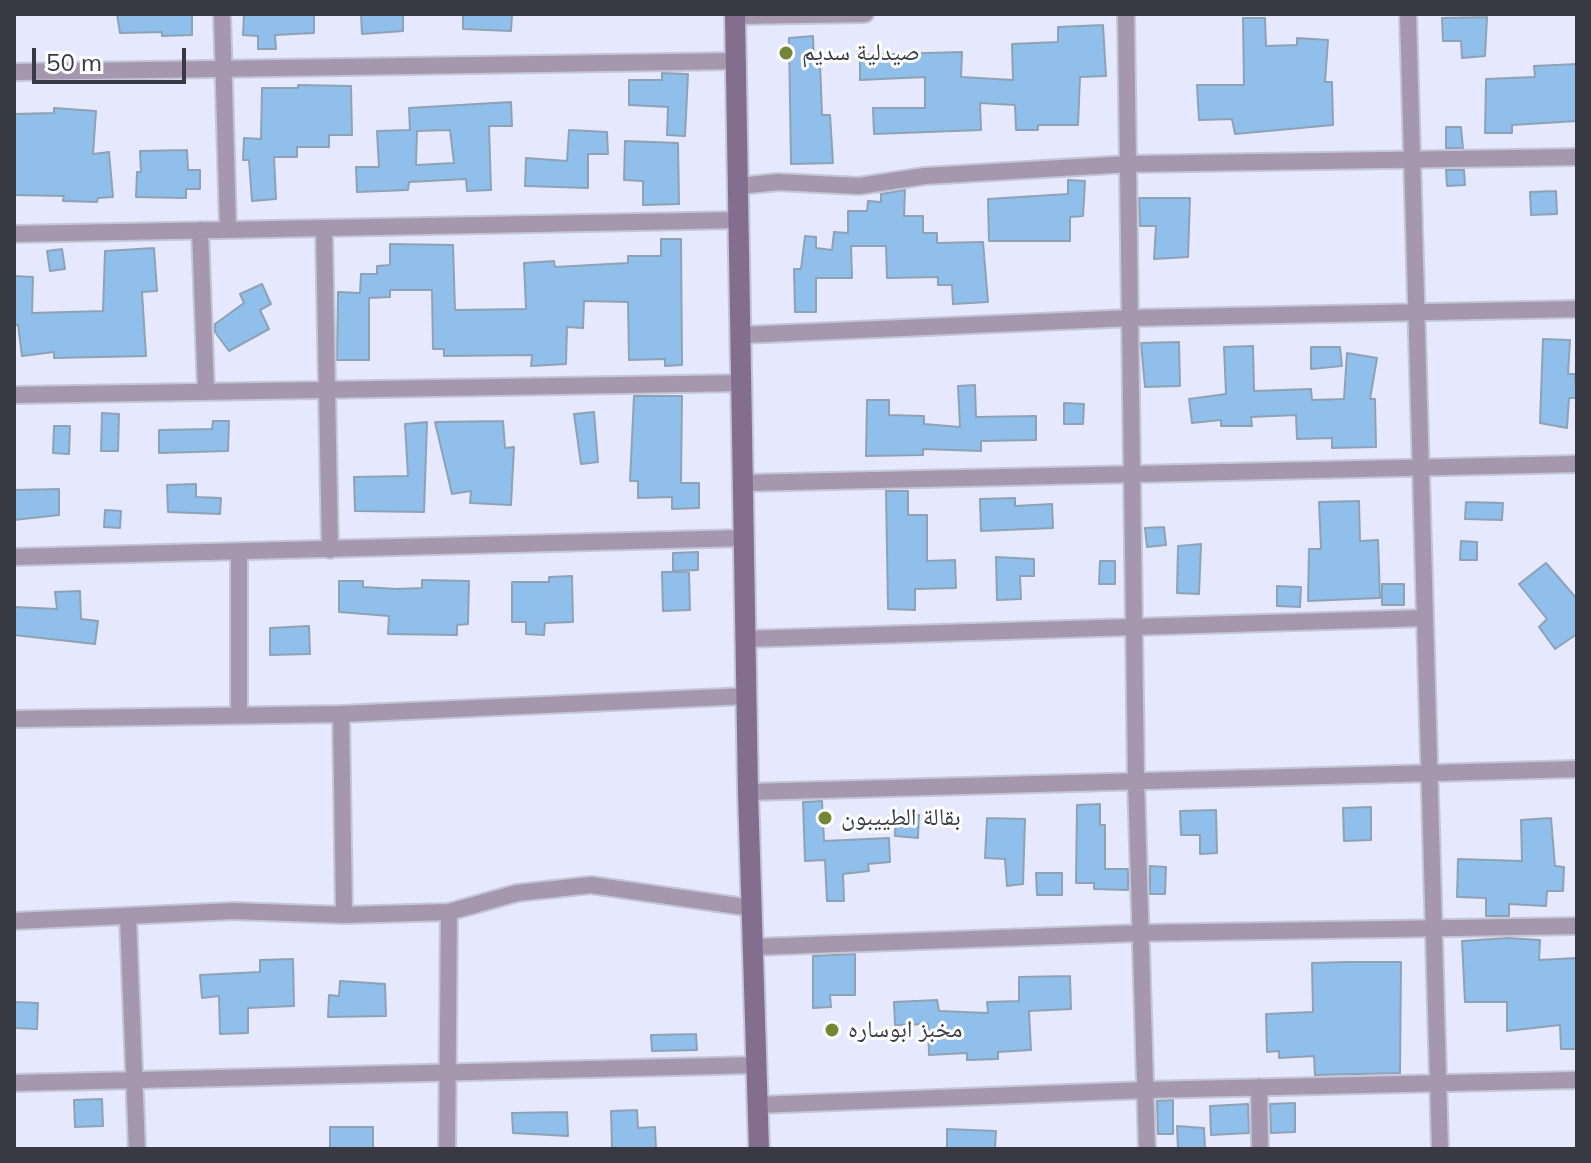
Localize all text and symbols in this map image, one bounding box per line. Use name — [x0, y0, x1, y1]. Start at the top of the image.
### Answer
scale bar — [36, 32, 190, 82]
place label: صيدلية سديم — [802, 39, 920, 67]
marker: صيدلية سديم — [777, 44, 795, 62]
text: 50 m — [46, 47, 102, 77]
place label: بقالة الطييبون — [841, 804, 961, 832]
marker: بقالة الطييبون — [816, 809, 834, 827]
place label: مخبز ابوساره — [848, 1016, 962, 1044]
marker: مخبز ابوساره — [823, 1021, 841, 1039]

